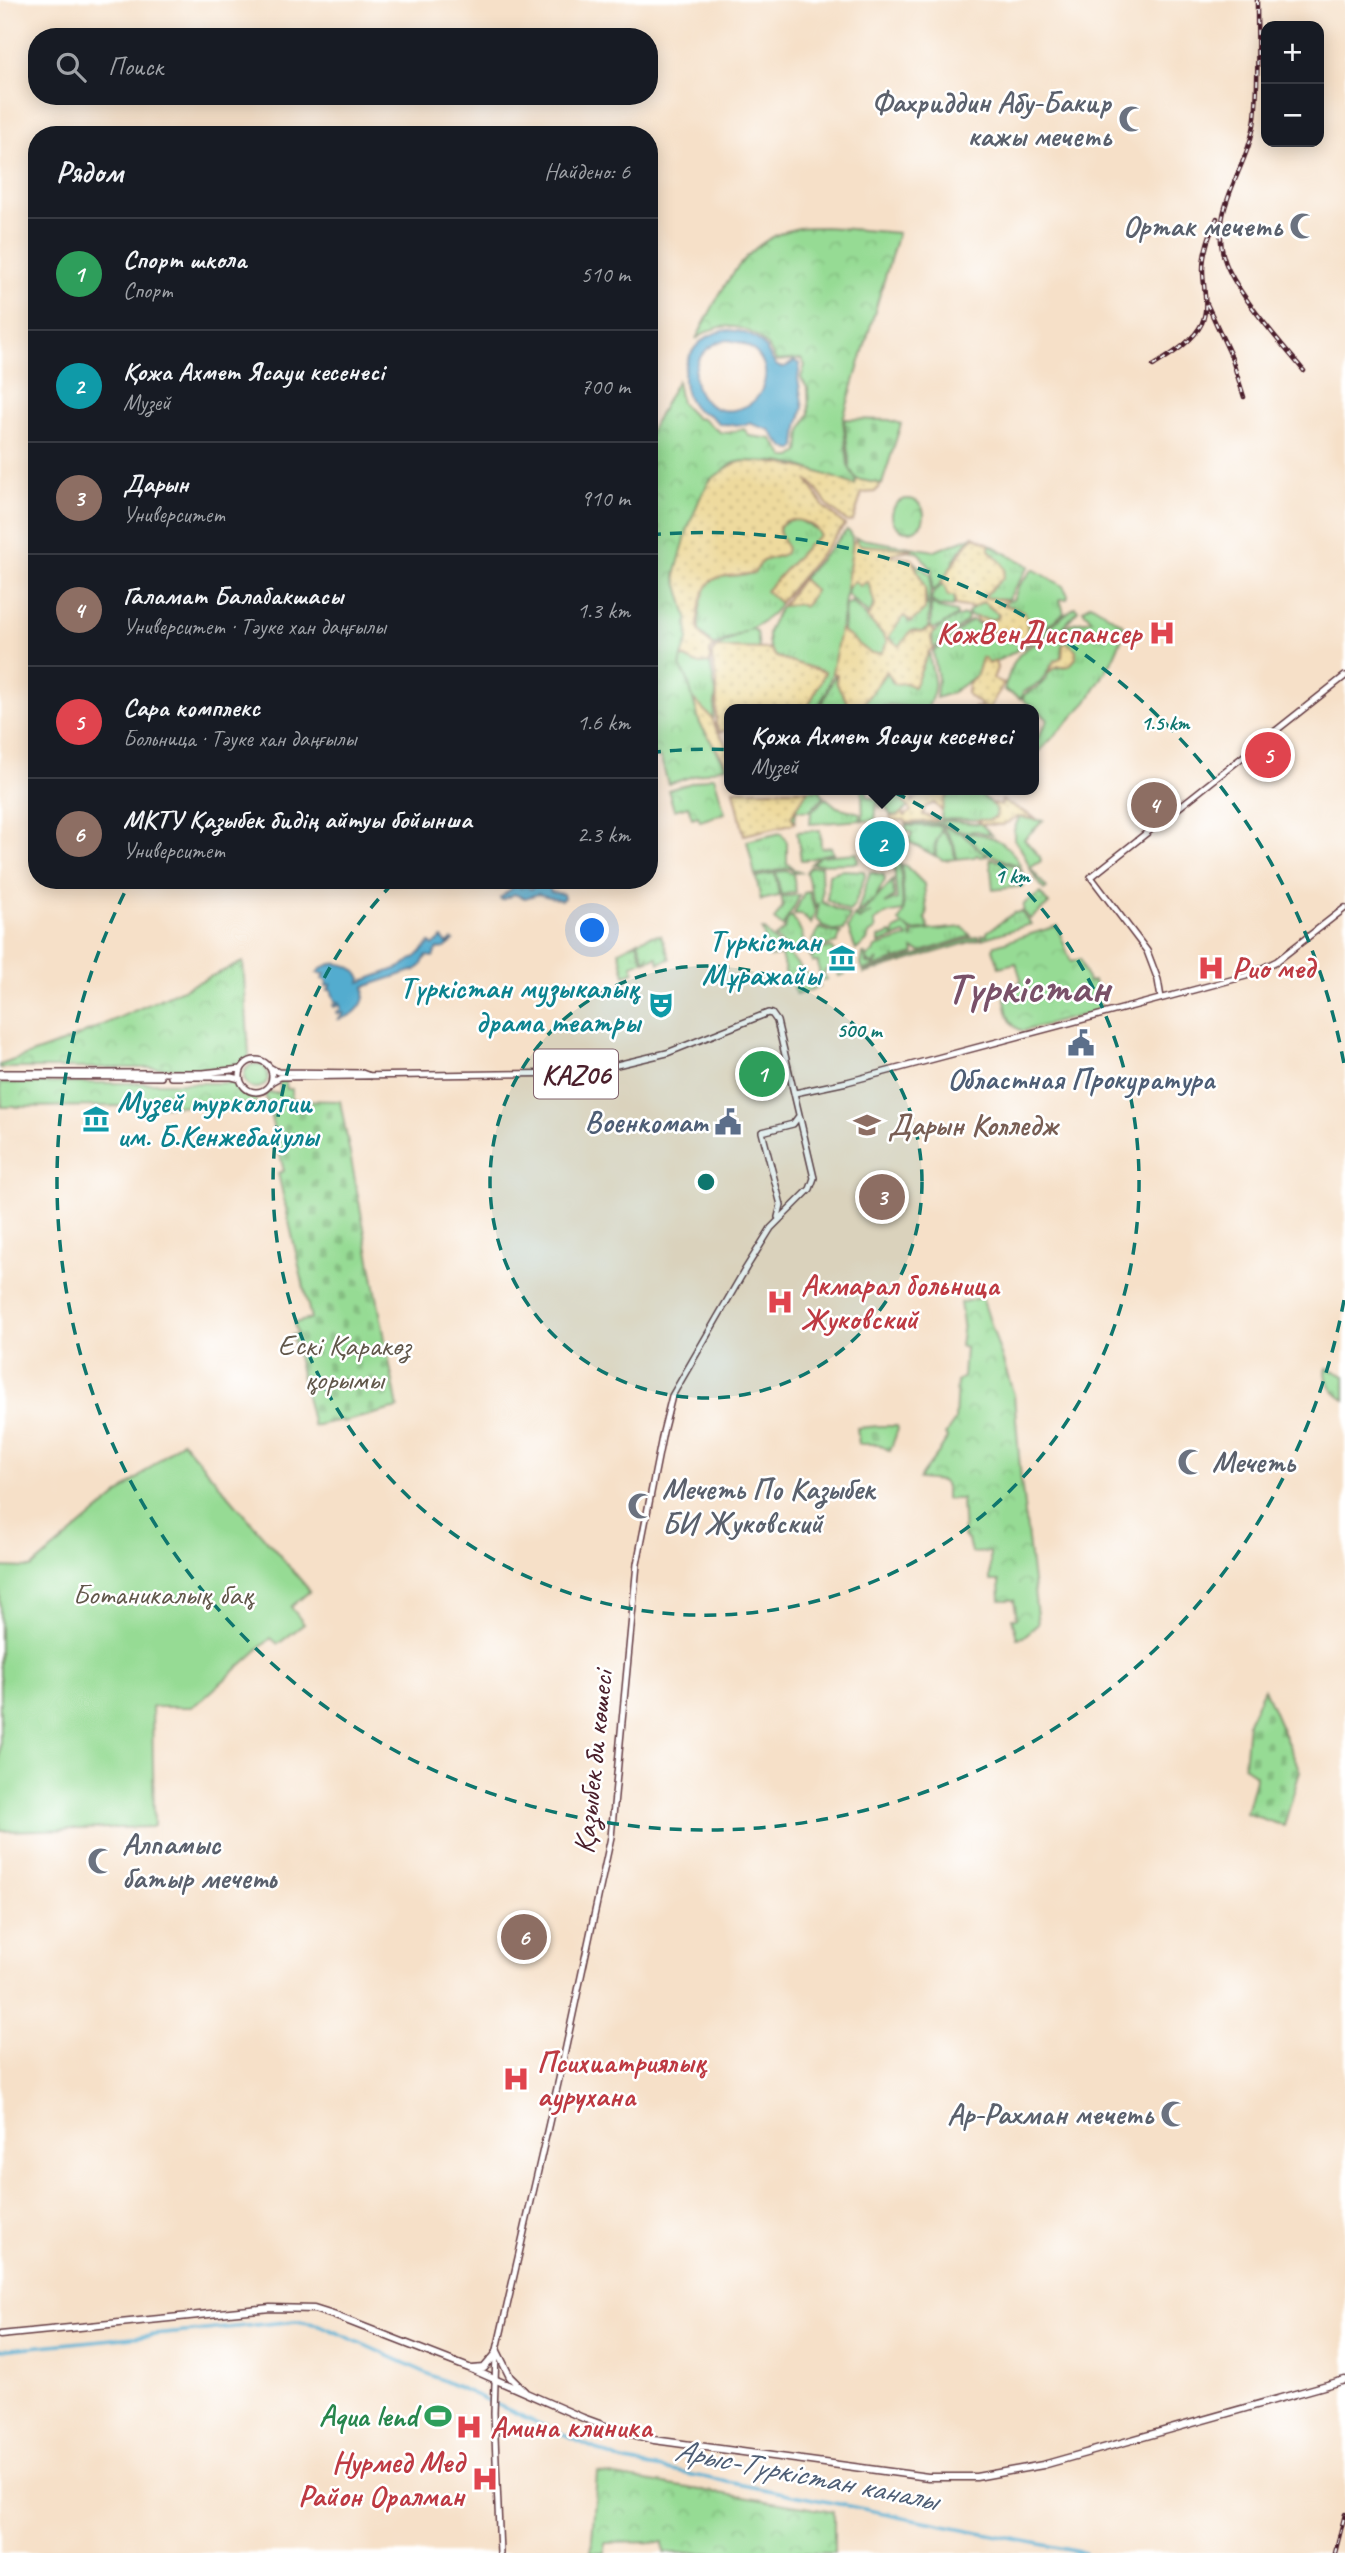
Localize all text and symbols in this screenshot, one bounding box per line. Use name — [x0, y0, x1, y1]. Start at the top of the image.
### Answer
map controls — [1261, 21, 1324, 147]
button: + — [1261, 21, 1324, 84]
search box — [28, 28, 658, 105]
icon: search — [52, 48, 90, 86]
text: Поиск — [108, 50, 163, 83]
place label: Фахриддин Абу-Бакир кажы мечеть — [872, 83, 1113, 155]
button: − — [1261, 84, 1324, 147]
mosque icon: Фахриддин Абу-Бакир кажы мечеть — [1117, 104, 1147, 134]
text: Рядом — [56, 153, 123, 191]
text: Найдено: 6 — [544, 157, 630, 186]
place label: Ортак мечеть — [1123, 207, 1284, 245]
mosque icon: Ортак мечеть — [1288, 211, 1318, 241]
text: Спорт школа — [123, 243, 246, 276]
text: 1 — [74, 260, 84, 289]
text: 510 m — [581, 260, 630, 289]
text: Спорт — [123, 276, 173, 305]
text: Қожа Ахмет Ясауи кесенесі — [123, 355, 384, 388]
text: 2 — [74, 372, 84, 401]
text: 700 m — [581, 372, 630, 401]
text: Музей — [123, 388, 171, 417]
text: Дарын — [123, 467, 189, 500]
text: 3 — [74, 484, 84, 513]
text: 910 m — [581, 484, 630, 513]
text: Университет — [123, 500, 225, 529]
text: Галамат Балабакшасы — [123, 579, 343, 612]
text: 4 — [74, 596, 84, 625]
text: 1.3 km — [577, 596, 630, 625]
text: Университет · Тәуке хан даңғылы — [123, 612, 386, 641]
place label: КожВенДиспансер — [937, 614, 1144, 652]
hospital icon: КожВенДиспансер — [1147, 618, 1177, 648]
text: Сара комплекс — [123, 691, 260, 724]
popup — [724, 704, 1039, 795]
text: 5 — [74, 708, 84, 737]
text: 1.6 km — [577, 708, 630, 737]
text: 1.5 km — [1141, 710, 1190, 736]
text: Қожа Ахмет Ясауи кесенесі — [751, 719, 1012, 752]
text: Больница · Тәуке хан даңғылы — [123, 724, 356, 753]
pin: 5 — [1245, 729, 1291, 781]
text: Музей — [751, 752, 798, 781]
pin: 4 — [1131, 779, 1177, 831]
text: МКТУ Қазыбек бидің айтуы бойынша — [123, 803, 472, 836]
pin: 2 — [859, 818, 905, 870]
text: 6 — [74, 820, 84, 849]
text: 2.3 km — [577, 820, 630, 849]
text: Университет — [123, 836, 225, 865]
text: 1 km — [994, 863, 1031, 889]
your location — [575, 913, 609, 947]
place label: Түркістан Мұражайы — [702, 922, 823, 994]
museum icon: Түркістан Мұражайы — [827, 943, 857, 973]
place label: Рио мед — [1232, 949, 1318, 987]
hospital icon: Рио мед — [1196, 953, 1226, 983]
district label: Түркістан — [946, 960, 1113, 1015]
place label: Түркістан музыкалық драма театры — [400, 969, 642, 1041]
theatre icon: Түркістан музыкалық драма театры — [646, 990, 676, 1020]
text: 500 m — [836, 1017, 884, 1043]
public building icon: Областная Прокуратура — [1066, 1028, 1096, 1058]
pin: 1 — [739, 1048, 785, 1100]
road number: KАZ06 — [534, 1050, 618, 1098]
place label: Областная Прокуратура — [947, 1060, 1216, 1099]
place label: Музей туркологии им. Б.Кенжебайулы — [117, 1083, 321, 1155]
place label: Военкомат — [585, 1103, 710, 1141]
museum icon: Музей туркологии им. Б.Кенжебайулы — [81, 1104, 111, 1134]
place label: Дарын Колледж — [888, 1106, 1061, 1144]
public building icon: Военкомат — [713, 1107, 743, 1137]
school or university icon: Дарын Колледж — [852, 1110, 882, 1140]
centre of rings — [694, 1170, 718, 1194]
pin: 3 — [859, 1171, 905, 1223]
place label: Акмарал больница Жуковский — [801, 1266, 1001, 1338]
hospital icon: Акмарал больница Жуковский — [765, 1287, 795, 1317]
park label: Ескі Қаракөз қорымы — [278, 1326, 413, 1398]
place label: Мечеть — [1212, 1443, 1297, 1481]
mosque icon: Мечеть — [1176, 1447, 1206, 1477]
place label: Мечеть По Казыбек БИ Жуковский — [662, 1470, 876, 1542]
mosque icon: Мечеть По Казыбек БИ Жуковский — [626, 1491, 656, 1521]
park label: Ботаникалық бақ — [73, 1575, 255, 1613]
street label: Қазыбек би көшесі — [564, 1665, 622, 1856]
place label: Алпамыс батыр мечеть — [122, 1825, 278, 1897]
mosque icon: Алпамыс батыр мечеть — [86, 1846, 116, 1876]
pin: 6 — [501, 1911, 547, 1963]
place label: Психиатриялық аурухана — [537, 2043, 709, 2116]
hospital icon: Психиатриялық аурухана — [501, 2064, 531, 2094]
place label: Ар-Рахман мечеть — [947, 2095, 1155, 2133]
mosque icon: Ар-Рахман мечеть — [1159, 2099, 1189, 2129]
place label: Aqua lend — [319, 2397, 422, 2435]
sports icon: Aqua lend — [423, 2401, 453, 2431]
place label: Амина клиника — [490, 2408, 654, 2446]
hospital icon: Амина клиника — [454, 2412, 484, 2442]
water label: Арыс-Түркістан каналы — [672, 2429, 945, 2521]
place label: Нурмед Мед Район Оралман — [298, 2443, 467, 2515]
hospital icon: Нурмед Мед Район Оралман — [470, 2464, 500, 2494]

